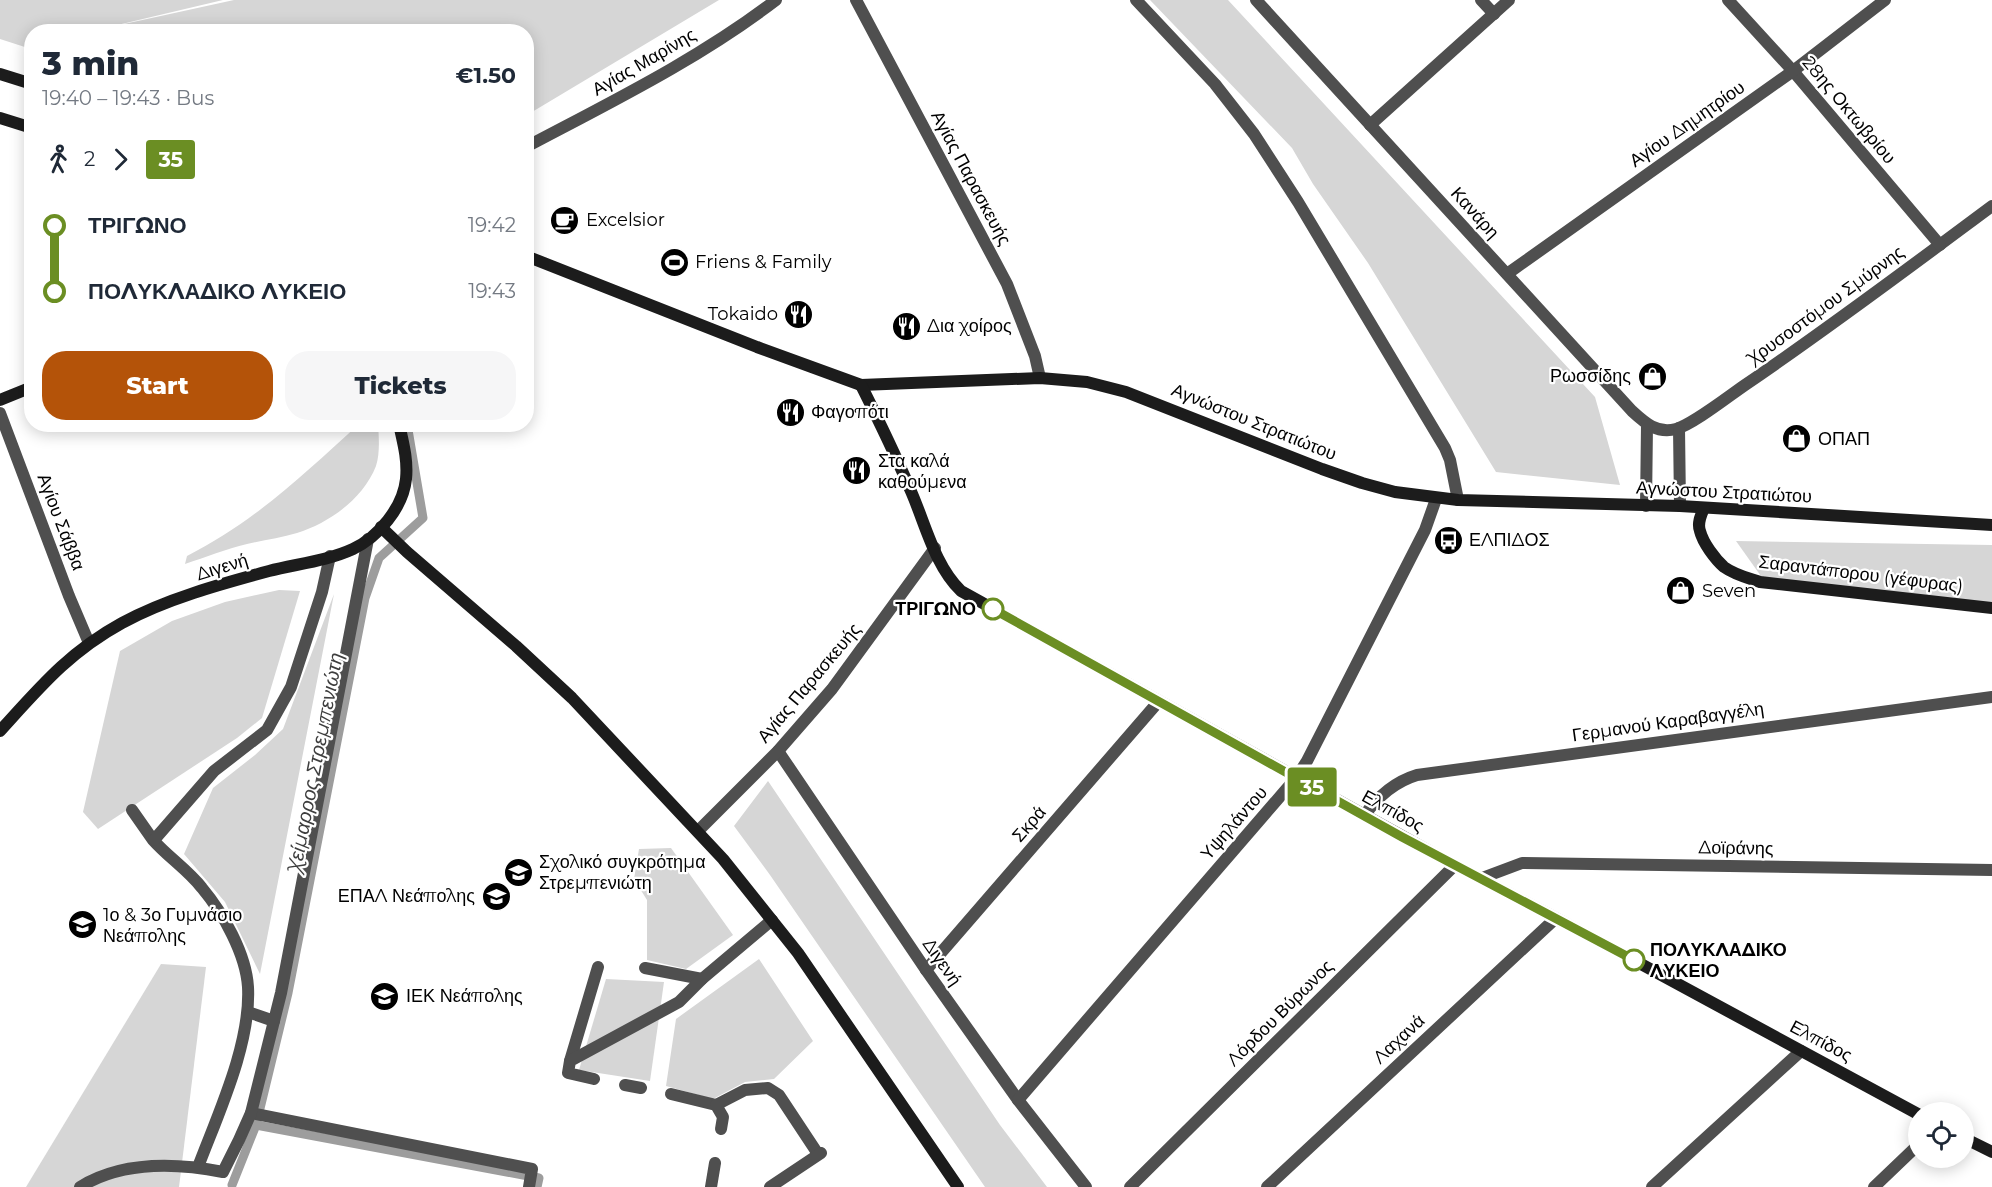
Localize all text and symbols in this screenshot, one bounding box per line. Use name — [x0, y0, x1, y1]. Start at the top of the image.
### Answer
street label: Αγίας Μαρίνης — [588, 23, 700, 100]
text: 3 min — [42, 43, 139, 83]
street label: 28ης Οκτωβρίου — [1798, 52, 1900, 168]
text: €1.50 — [456, 62, 516, 89]
street label: Αγίου Δημητρίου — [1625, 76, 1749, 172]
text: 19:40 – 19:43 · Bus — [42, 86, 214, 110]
street label: Αγίας Παρασκευής — [926, 107, 1016, 249]
icon: walk — [42, 143, 75, 176]
icon: forward — [104, 143, 137, 176]
text: 2 — [84, 147, 95, 171]
text: 35 — [158, 147, 183, 172]
street label: Κανάρη — [1446, 183, 1504, 243]
cafe icon: Excelsior — [549, 204, 581, 236]
place label: Excelsior — [586, 209, 665, 231]
text: ΤΡΙΓΩΝΟ — [88, 212, 187, 239]
text: 19:42 — [468, 213, 516, 237]
street label: Χρυσοστόμου Σμύρνης — [1741, 241, 1909, 371]
sports icon: Friens & Family — [658, 246, 690, 278]
place label: Friens & Family — [695, 251, 832, 273]
text: ΠΟΛΥΚΛΑΔΙΚΟ ΛΥΚΕΙΟ — [88, 278, 346, 305]
text: 19:43 — [468, 279, 516, 303]
restaurant icon: Tokaido — [783, 298, 815, 330]
place label: Tokaido — [708, 303, 778, 325]
restaurant icon: Δια χοίρος — [890, 310, 922, 342]
place label: Δια χοίρος — [927, 315, 1012, 337]
button: Start — [42, 351, 273, 420]
button: Tickets — [285, 351, 516, 420]
shop icon: Ρωσσίδης — [1636, 360, 1668, 392]
place label: Ρωσσίδης — [1550, 365, 1631, 387]
street label: Αγνώστου Στρατιώτου — [1168, 379, 1340, 465]
restaurant icon: Φαγοπότι — [774, 396, 806, 428]
place label: Φαγοπότι — [811, 401, 889, 423]
shop icon: ΟΠΑΠ — [1781, 423, 1813, 455]
place label: ΟΠΑΠ — [1818, 428, 1870, 450]
place label: Στα καλά καθούμενα — [878, 450, 967, 493]
restaurant icon: Στα καλά καθούμενα — [841, 455, 873, 487]
street label: Αγίου Σάββα — [32, 470, 90, 574]
street label: Αγνώστου Στρατιώτου — [1636, 476, 1812, 508]
bus stop icon: ΕΛΠΙΔΟΣ — [1432, 524, 1464, 556]
place label: ΕΛΠΙΔΟΣ — [1469, 529, 1550, 551]
street label: Διγενή — [193, 549, 251, 585]
street label: Σαραντάπορου (γέφυρας) — [1757, 551, 1965, 597]
shop icon: Seven — [1665, 575, 1697, 607]
place label: Seven — [1702, 580, 1756, 602]
place label: ΤΡΙΓΩΝΟ — [895, 598, 976, 620]
marker: ΤΡΙΓΩΝΟ — [982, 598, 1004, 620]
street label: Αγίας Παρασκευής — [753, 619, 866, 747]
water label: Χείμαρρος Στρεμπενιώτη — [281, 651, 348, 876]
street label: Γερμανού Καραβαγγέλη — [1571, 698, 1765, 746]
line badge: 35 — [1285, 768, 1339, 806]
text: 35 — [1300, 775, 1324, 800]
street label: Υψηλάντου — [1196, 782, 1272, 864]
street label: Ελπίδος — [1358, 785, 1428, 837]
street label: Σκρά — [1007, 801, 1051, 847]
street label: Δοϊράνης — [1698, 836, 1774, 860]
place label: Σχολικό συγκρότημα Στρεμπενιώτη — [539, 851, 706, 894]
school or university icon: Σχολικό συγκρότημα Στρεμπενιώτη — [502, 856, 534, 888]
school or university icon: ΕΠΑΛ Νεάπολης — [480, 880, 512, 912]
place label: ΕΠΑΛ Νεάπολης — [338, 885, 475, 907]
place label: 1ο & 3ο Γυμνάσιο Νεάπολης — [103, 904, 242, 947]
school or university icon: 1ο & 3ο Γυμνάσιο Νεάπολης — [66, 909, 98, 941]
street label: Διγενή — [918, 934, 966, 990]
place label: ΠΟΛΥΚΛΑΔΙΚΟ ΛΥΚΕΙΟ — [1649, 939, 1787, 982]
marker: ΠΟΛΥΚΛΑΔΙΚΟ ΛΥΚΕΙΟ — [1623, 949, 1645, 971]
street label: Λόρδου Βύρωνος — [1222, 955, 1338, 1071]
school or university icon: ΙΕΚ Νεάπολης — [369, 980, 401, 1012]
place label: ΙΕΚ Νεάπολης — [406, 985, 523, 1007]
street label: Λαχανά — [1369, 1010, 1429, 1068]
street label: Ελπίδος — [1786, 1015, 1856, 1067]
map controls — [1908, 1102, 1974, 1168]
button: locate — [1908, 1102, 1974, 1168]

